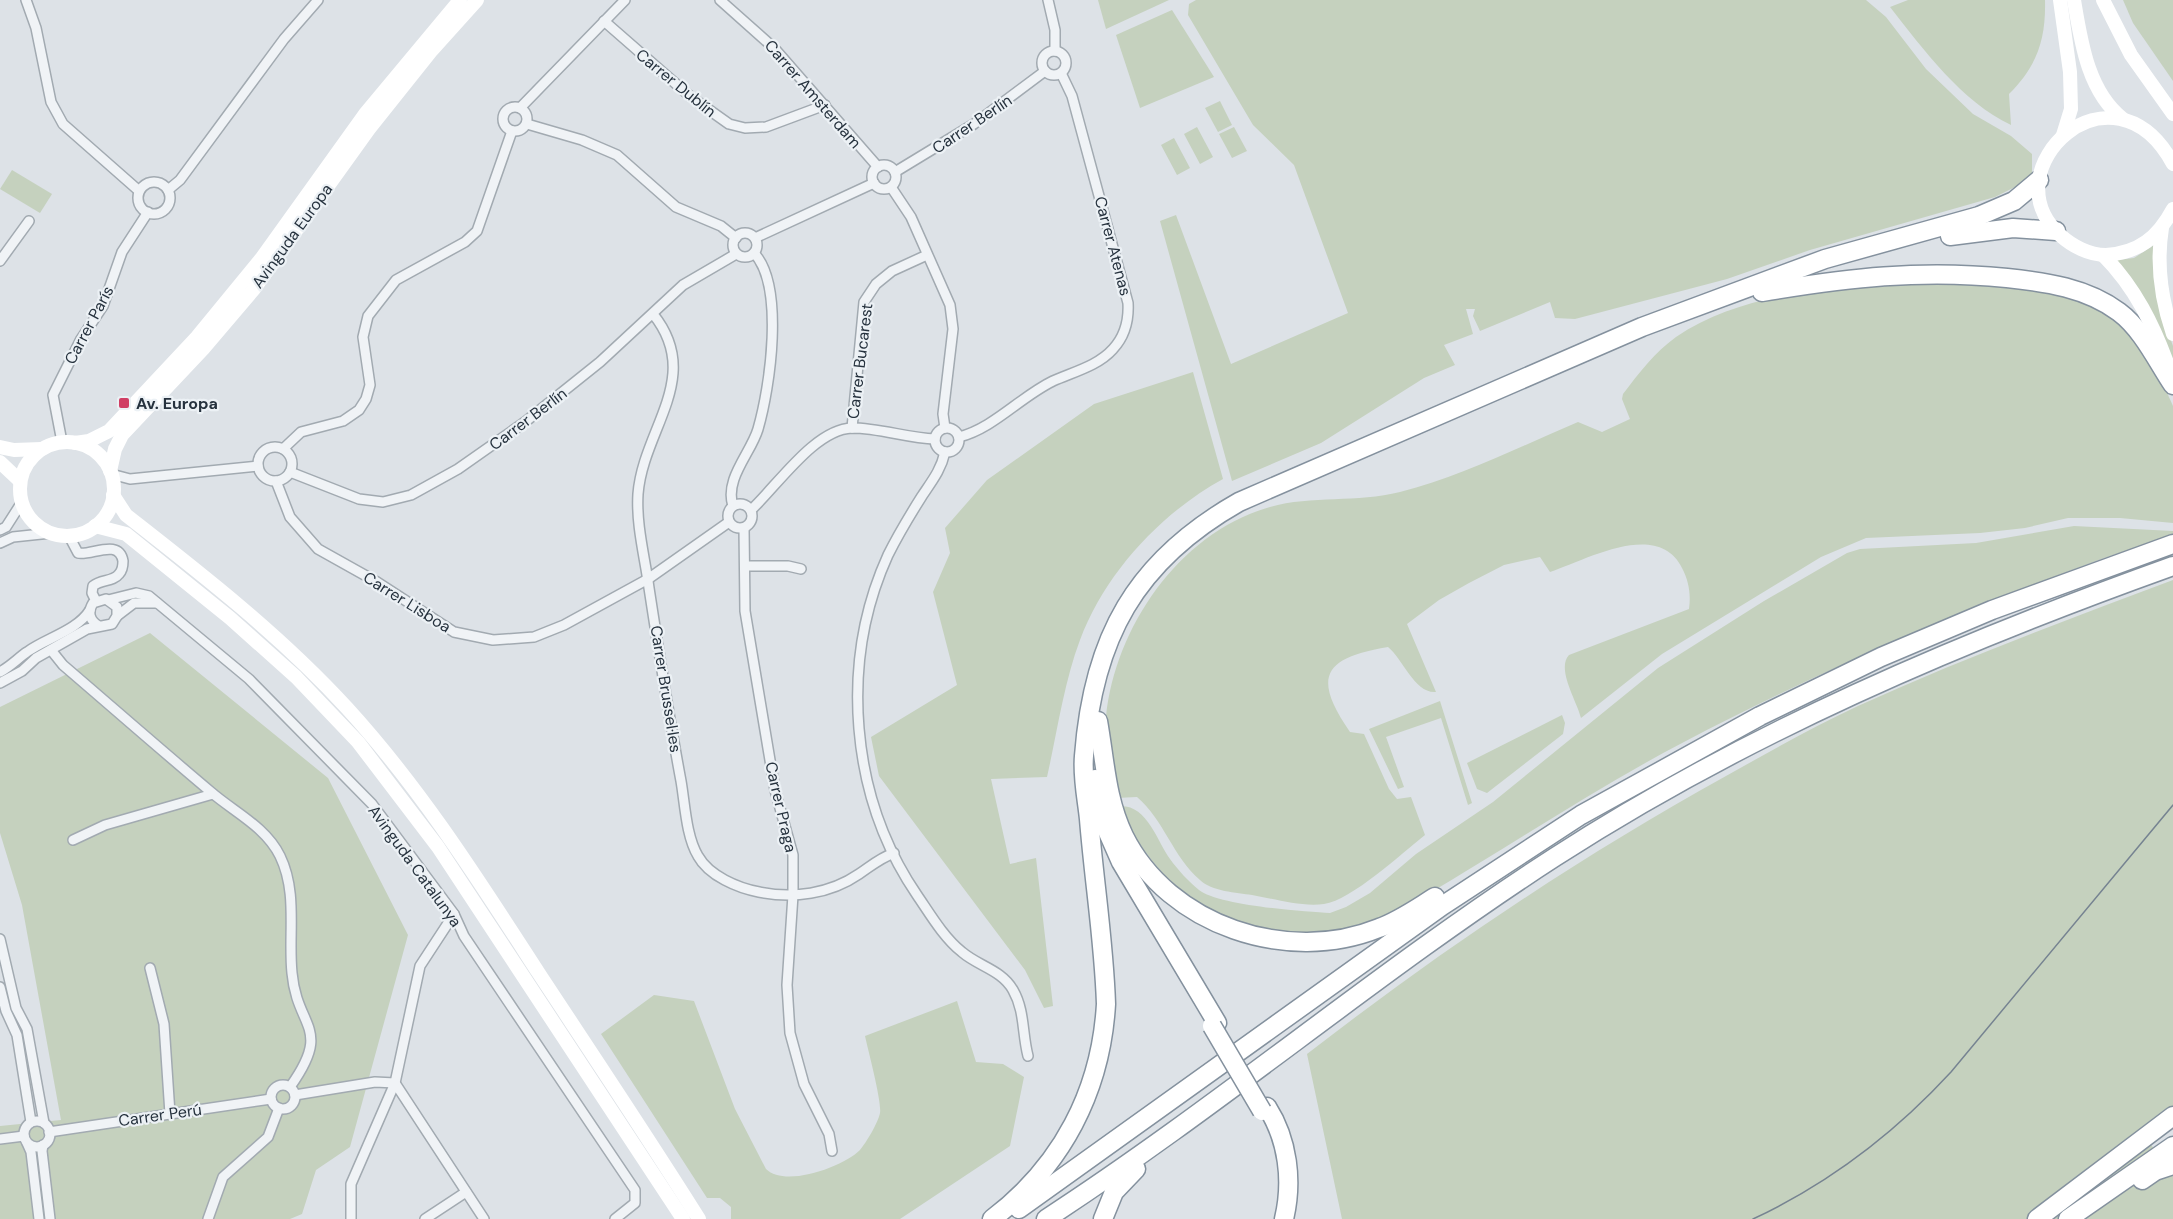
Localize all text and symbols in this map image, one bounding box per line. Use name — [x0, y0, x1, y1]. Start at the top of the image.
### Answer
street label: Carrer Amsterdam — [760, 35, 866, 153]
street label: Carrer Dublín — [632, 44, 720, 122]
street label: Carrer Berlín — [928, 90, 1016, 158]
street label: Avinguda Europa — [247, 180, 337, 292]
street label: Carrer Atenas — [1090, 194, 1136, 298]
street label: Carrer París — [60, 282, 118, 368]
street label: Carrer Bucarest — [842, 302, 878, 420]
street label: Carrer Berlín — [485, 383, 571, 455]
place label: Av. Europa — [136, 393, 218, 414]
marker: Av. Europa — [117, 396, 131, 410]
street label: Carrer Lisboa — [359, 567, 455, 637]
street label: Carrer Brussel·les — [646, 624, 686, 754]
street label: Carrer Praga — [760, 760, 802, 854]
street label: Avinguda Catalunya — [364, 801, 466, 931]
street label: Carrer Perú — [117, 1099, 203, 1131]

